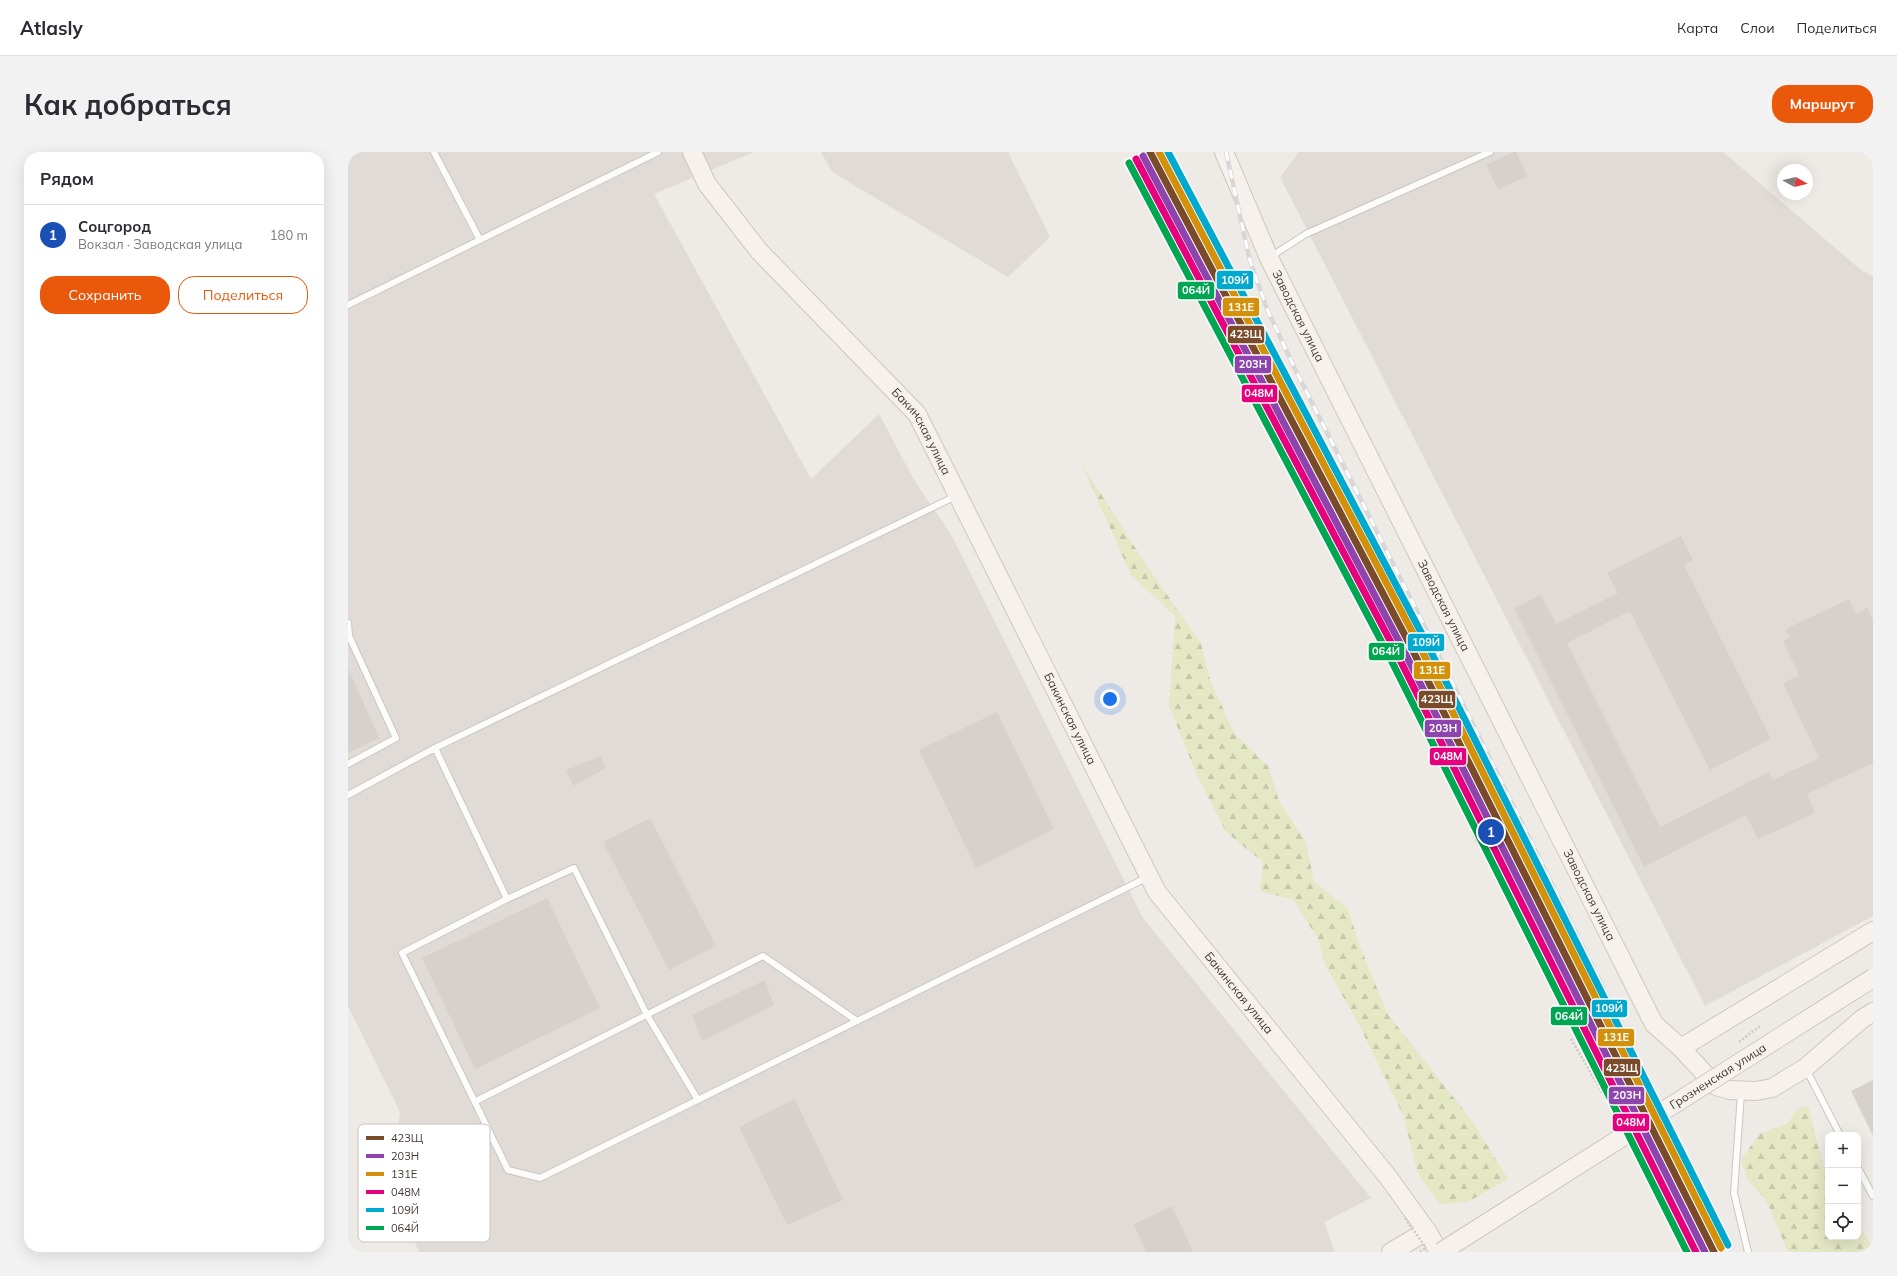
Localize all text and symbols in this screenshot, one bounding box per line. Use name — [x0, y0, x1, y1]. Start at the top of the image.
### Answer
text: Atlasly — [20, 16, 83, 40]
text: Карта — [1677, 19, 1718, 37]
text: Слои — [1740, 19, 1775, 37]
text: Поделиться — [1797, 19, 1877, 37]
button: Маршрут — [1772, 85, 1873, 123]
text: Как добраться — [24, 87, 232, 122]
north arrow — [1777, 164, 1813, 200]
text: Рядом — [40, 168, 94, 189]
text: Соцгород — [78, 217, 151, 236]
text: 1 — [49, 227, 57, 243]
text: 180 m — [270, 227, 308, 243]
text: Вокзал · Заводская улица — [78, 236, 242, 252]
street label: Заводская улица — [1269, 267, 1328, 364]
line badge: 109Й — [1216, 270, 1254, 290]
text: 109Й — [1221, 273, 1249, 287]
button: Сохранить — [40, 276, 170, 314]
button: Поделиться — [178, 276, 308, 314]
line badge: 064Й — [1177, 281, 1215, 300]
text: 064Й — [1182, 283, 1210, 297]
line badge: 131Е — [1222, 297, 1260, 317]
text: 131Е — [1228, 300, 1255, 314]
line badge: 423Щ — [1227, 325, 1265, 344]
text: 423Щ — [1230, 327, 1263, 341]
line badge: 203Н — [1234, 355, 1272, 374]
text: 203Н — [1239, 357, 1267, 371]
street label: Бакинская улица — [889, 384, 954, 477]
line badge: 048М — [1241, 384, 1278, 403]
text: 048М — [1244, 386, 1274, 400]
street label: Заводская улица — [1415, 557, 1473, 654]
line badge: 109Й — [1407, 633, 1445, 652]
text: 109Й — [1412, 635, 1440, 649]
line badge: 064Й — [1368, 642, 1405, 661]
text: 064Й — [1372, 644, 1400, 658]
line badge: 131Е — [1413, 661, 1451, 680]
text: 131Е — [1419, 663, 1446, 677]
street label: Бакинская улица — [1041, 670, 1100, 767]
your location — [1100, 689, 1120, 709]
line badge: 423Щ — [1418, 690, 1456, 709]
text: 423Щ — [1421, 692, 1454, 706]
line badge: 203Н — [1424, 719, 1462, 738]
text: 203Н — [1429, 721, 1457, 735]
line badge: 048М — [1429, 747, 1467, 766]
text: 048М — [1433, 749, 1463, 763]
pin: 1 — [1478, 817, 1504, 847]
street label: Заводская улица — [1560, 846, 1619, 943]
street label: Бакинская улица — [1202, 949, 1277, 1037]
line badge: 109Й — [1591, 999, 1628, 1018]
text: 109Й — [1595, 1001, 1623, 1015]
line badge: 064Й — [1550, 1006, 1588, 1026]
text: 064Й — [1555, 1009, 1583, 1023]
line badge: 131Е — [1597, 1028, 1635, 1047]
text: 131Е — [1603, 1030, 1630, 1044]
street label: Грозненская улица — [1667, 1040, 1769, 1112]
line badge: 423Щ — [1603, 1058, 1641, 1077]
text: 423Щ — [1606, 1061, 1639, 1075]
line badge: 203Н — [1608, 1086, 1645, 1105]
text: 203Н — [1613, 1088, 1641, 1102]
line badge: 048М — [1612, 1113, 1650, 1132]
text: 048М — [1616, 1115, 1646, 1129]
legend — [358, 1124, 490, 1242]
text: 423Щ — [391, 1131, 424, 1145]
map controls — [1825, 1132, 1861, 1240]
button: + — [1825, 1132, 1861, 1168]
text: 203Н — [391, 1149, 419, 1163]
text: 131Е — [391, 1167, 417, 1181]
button: − — [1825, 1168, 1861, 1204]
text: 048М — [391, 1185, 420, 1199]
text: 109Й — [391, 1203, 419, 1217]
button: locate — [1825, 1204, 1861, 1240]
text: 064Й — [391, 1221, 419, 1235]

